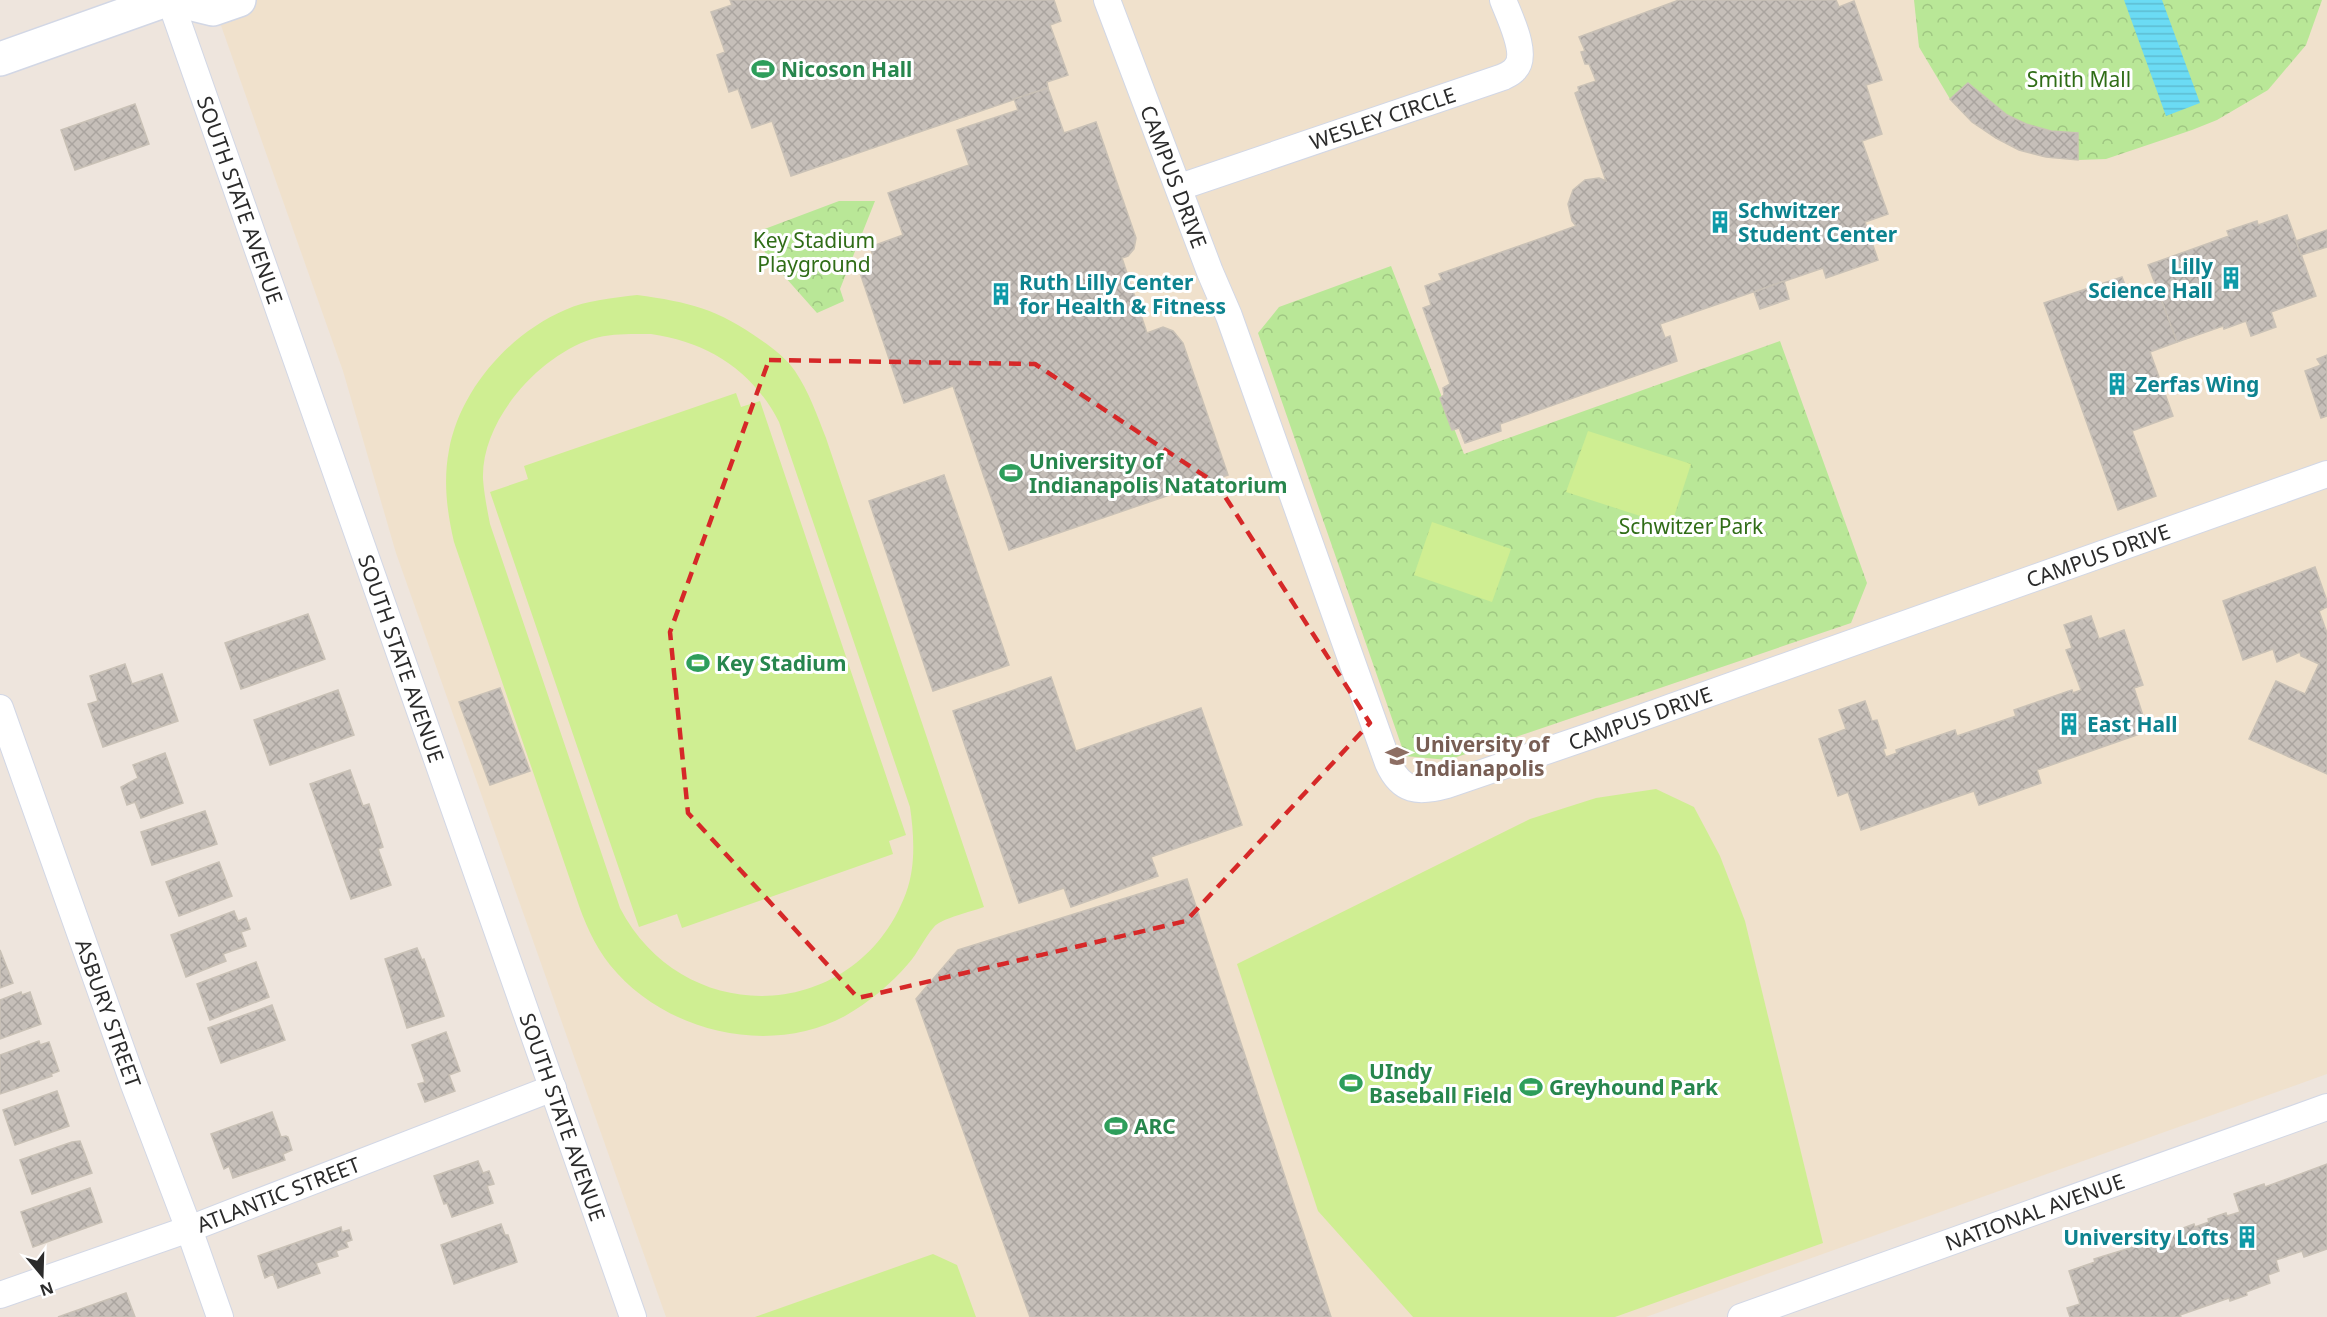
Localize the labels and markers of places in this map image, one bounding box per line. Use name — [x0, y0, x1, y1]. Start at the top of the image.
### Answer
place label: Nicoson Hall — [781, 55, 912, 83]
sports icon: Nicoson Hall — [750, 56, 776, 82]
place label: Schwitzer Student Center — [1738, 196, 1898, 248]
building icon: Schwitzer Student Center — [1707, 209, 1733, 235]
place label: Lilly Science Hall — [2088, 252, 2213, 304]
building icon: Lilly Science Hall — [2218, 265, 2244, 291]
place label: Ruth Lilly Center for Health & Fitness — [1019, 268, 1226, 320]
building icon: Ruth Lilly Center for Health & Fitness — [988, 281, 1014, 307]
place label: Zerfas Wing — [2135, 370, 2259, 398]
building icon: Zerfas Wing — [2104, 371, 2130, 397]
place label: University of Indianapolis Natatorium — [1029, 447, 1288, 499]
sports icon: University of Indianapolis Natatorium — [998, 460, 1024, 486]
place label: Key Stadium — [716, 649, 846, 677]
sports icon: Key Stadium — [685, 650, 711, 676]
place label: East Hall — [2087, 710, 2178, 738]
building icon: East Hall — [2056, 711, 2082, 737]
place label: University of Indianapolis — [1415, 730, 1551, 782]
school or university icon: University of Indianapolis — [1384, 743, 1410, 769]
place label: UIndy Baseball Field — [1369, 1057, 1512, 1109]
sports icon: UIndy Baseball Field — [1338, 1070, 1364, 1096]
place label: Greyhound Park — [1549, 1073, 1719, 1101]
sports icon: Greyhound Park — [1518, 1074, 1544, 1100]
place label: ARC — [1134, 1112, 1176, 1140]
sports icon: ARC — [1103, 1113, 1129, 1139]
place label: University Lofts — [2063, 1223, 2229, 1251]
building icon: University Lofts — [2234, 1224, 2260, 1250]

